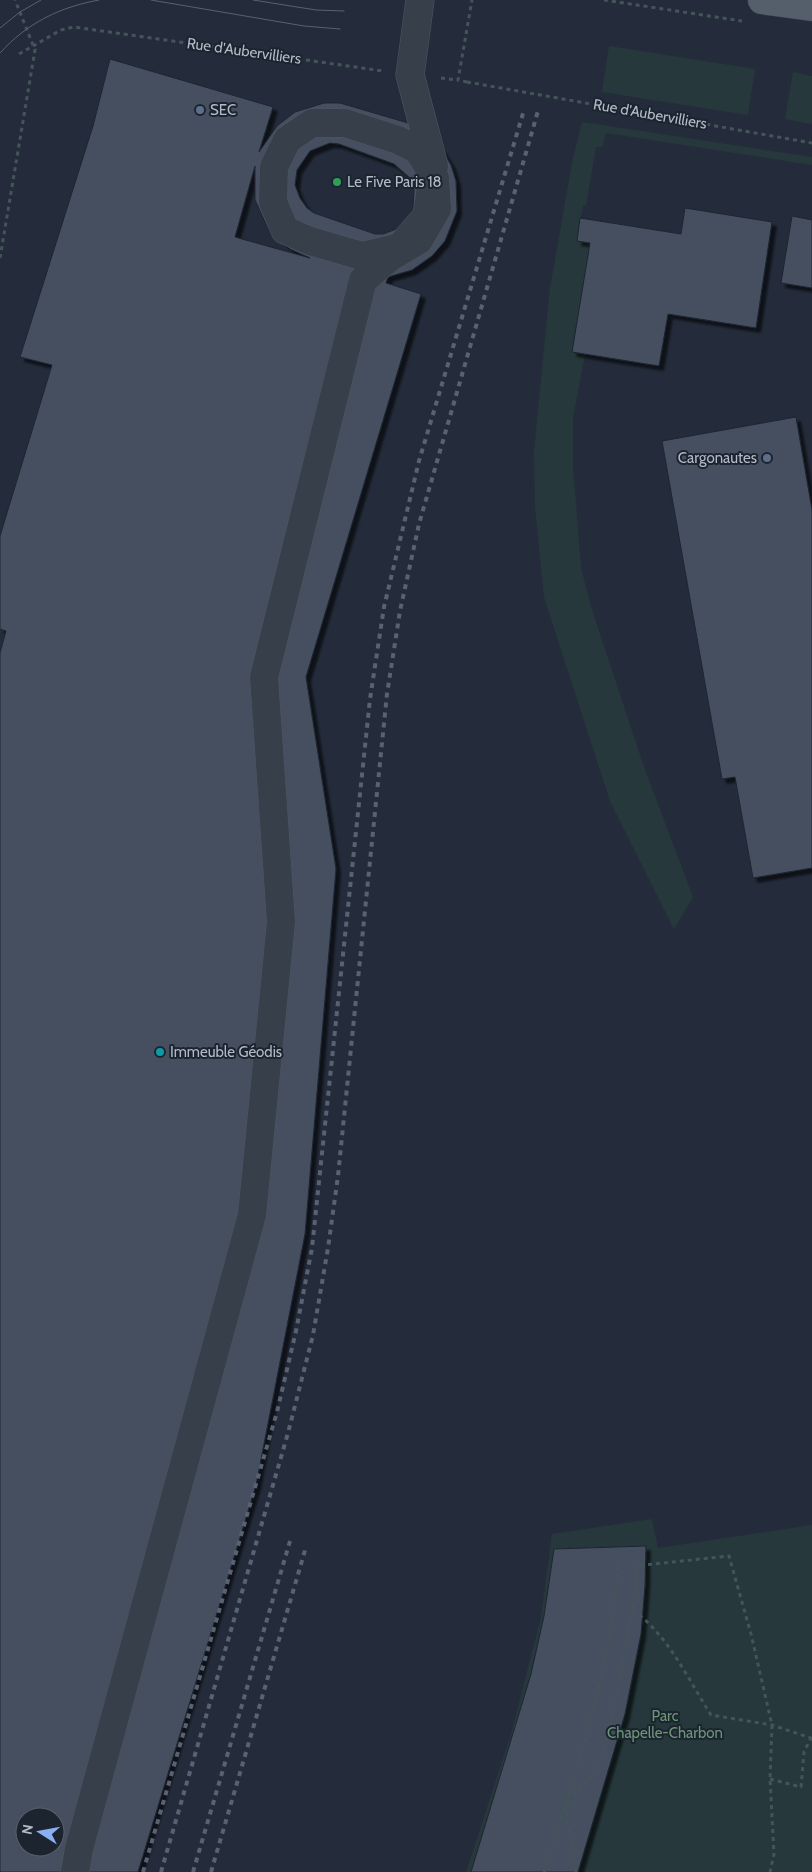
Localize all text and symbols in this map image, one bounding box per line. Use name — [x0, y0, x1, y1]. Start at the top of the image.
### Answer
street label: Rue d'Aubervilliers — [186, 34, 302, 68]
street label: Rue d'Aubervilliers — [592, 95, 708, 133]
place label: SEC — [210, 101, 236, 119]
marker: SEC — [194, 104, 206, 116]
place label: Le Five Paris 18 — [347, 173, 442, 191]
marker: Le Five Paris 18 — [331, 176, 343, 188]
place label: Cargonautes — [678, 449, 757, 467]
marker: Cargonautes — [761, 452, 773, 464]
place label: Immeuble Géodis — [170, 1043, 282, 1061]
marker: Immeuble Géodis — [154, 1046, 166, 1058]
park label: Parc Chapelle-Charbon — [607, 1707, 723, 1742]
north arrow — [15, 1807, 65, 1857]
text: N — [17, 1823, 37, 1836]

